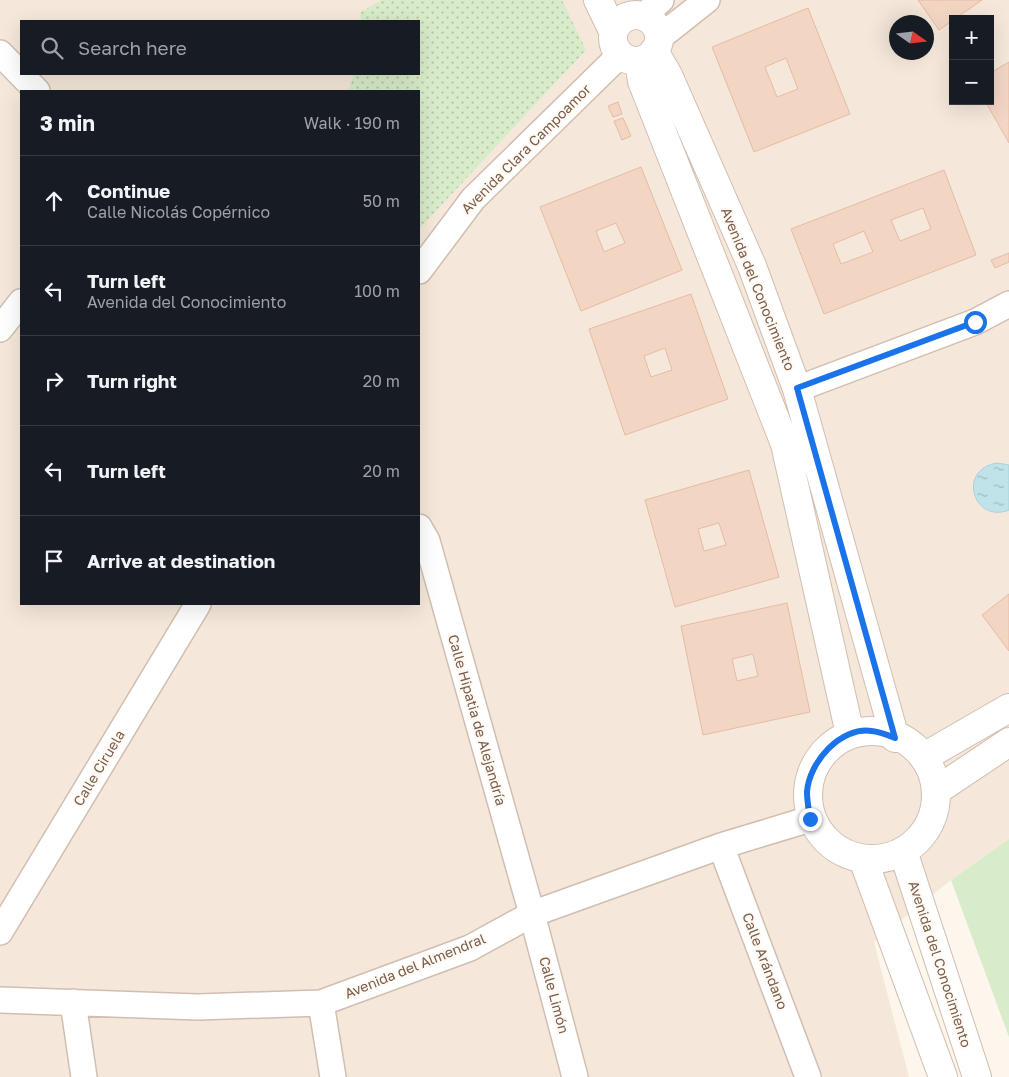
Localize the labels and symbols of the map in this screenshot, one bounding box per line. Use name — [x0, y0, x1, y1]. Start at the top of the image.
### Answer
north arrow — [889, 15, 934, 60]
street label: Avenida Clara Campoamor — [457, 80, 594, 217]
street label: Avenida del Conocimiento — [718, 205, 799, 373]
route start — [964, 311, 987, 334]
street label: Calle Hipatia de Alejandría — [445, 632, 510, 807]
street label: Calle Ciruela — [69, 727, 128, 809]
route end — [799, 808, 822, 831]
street label: Avenida del Conocimiento — [905, 878, 975, 1049]
street label: Calle Arándano — [739, 910, 792, 1012]
street label: Avenida del Almendral — [342, 929, 488, 1002]
street label: Calle Limón — [536, 955, 573, 1035]

